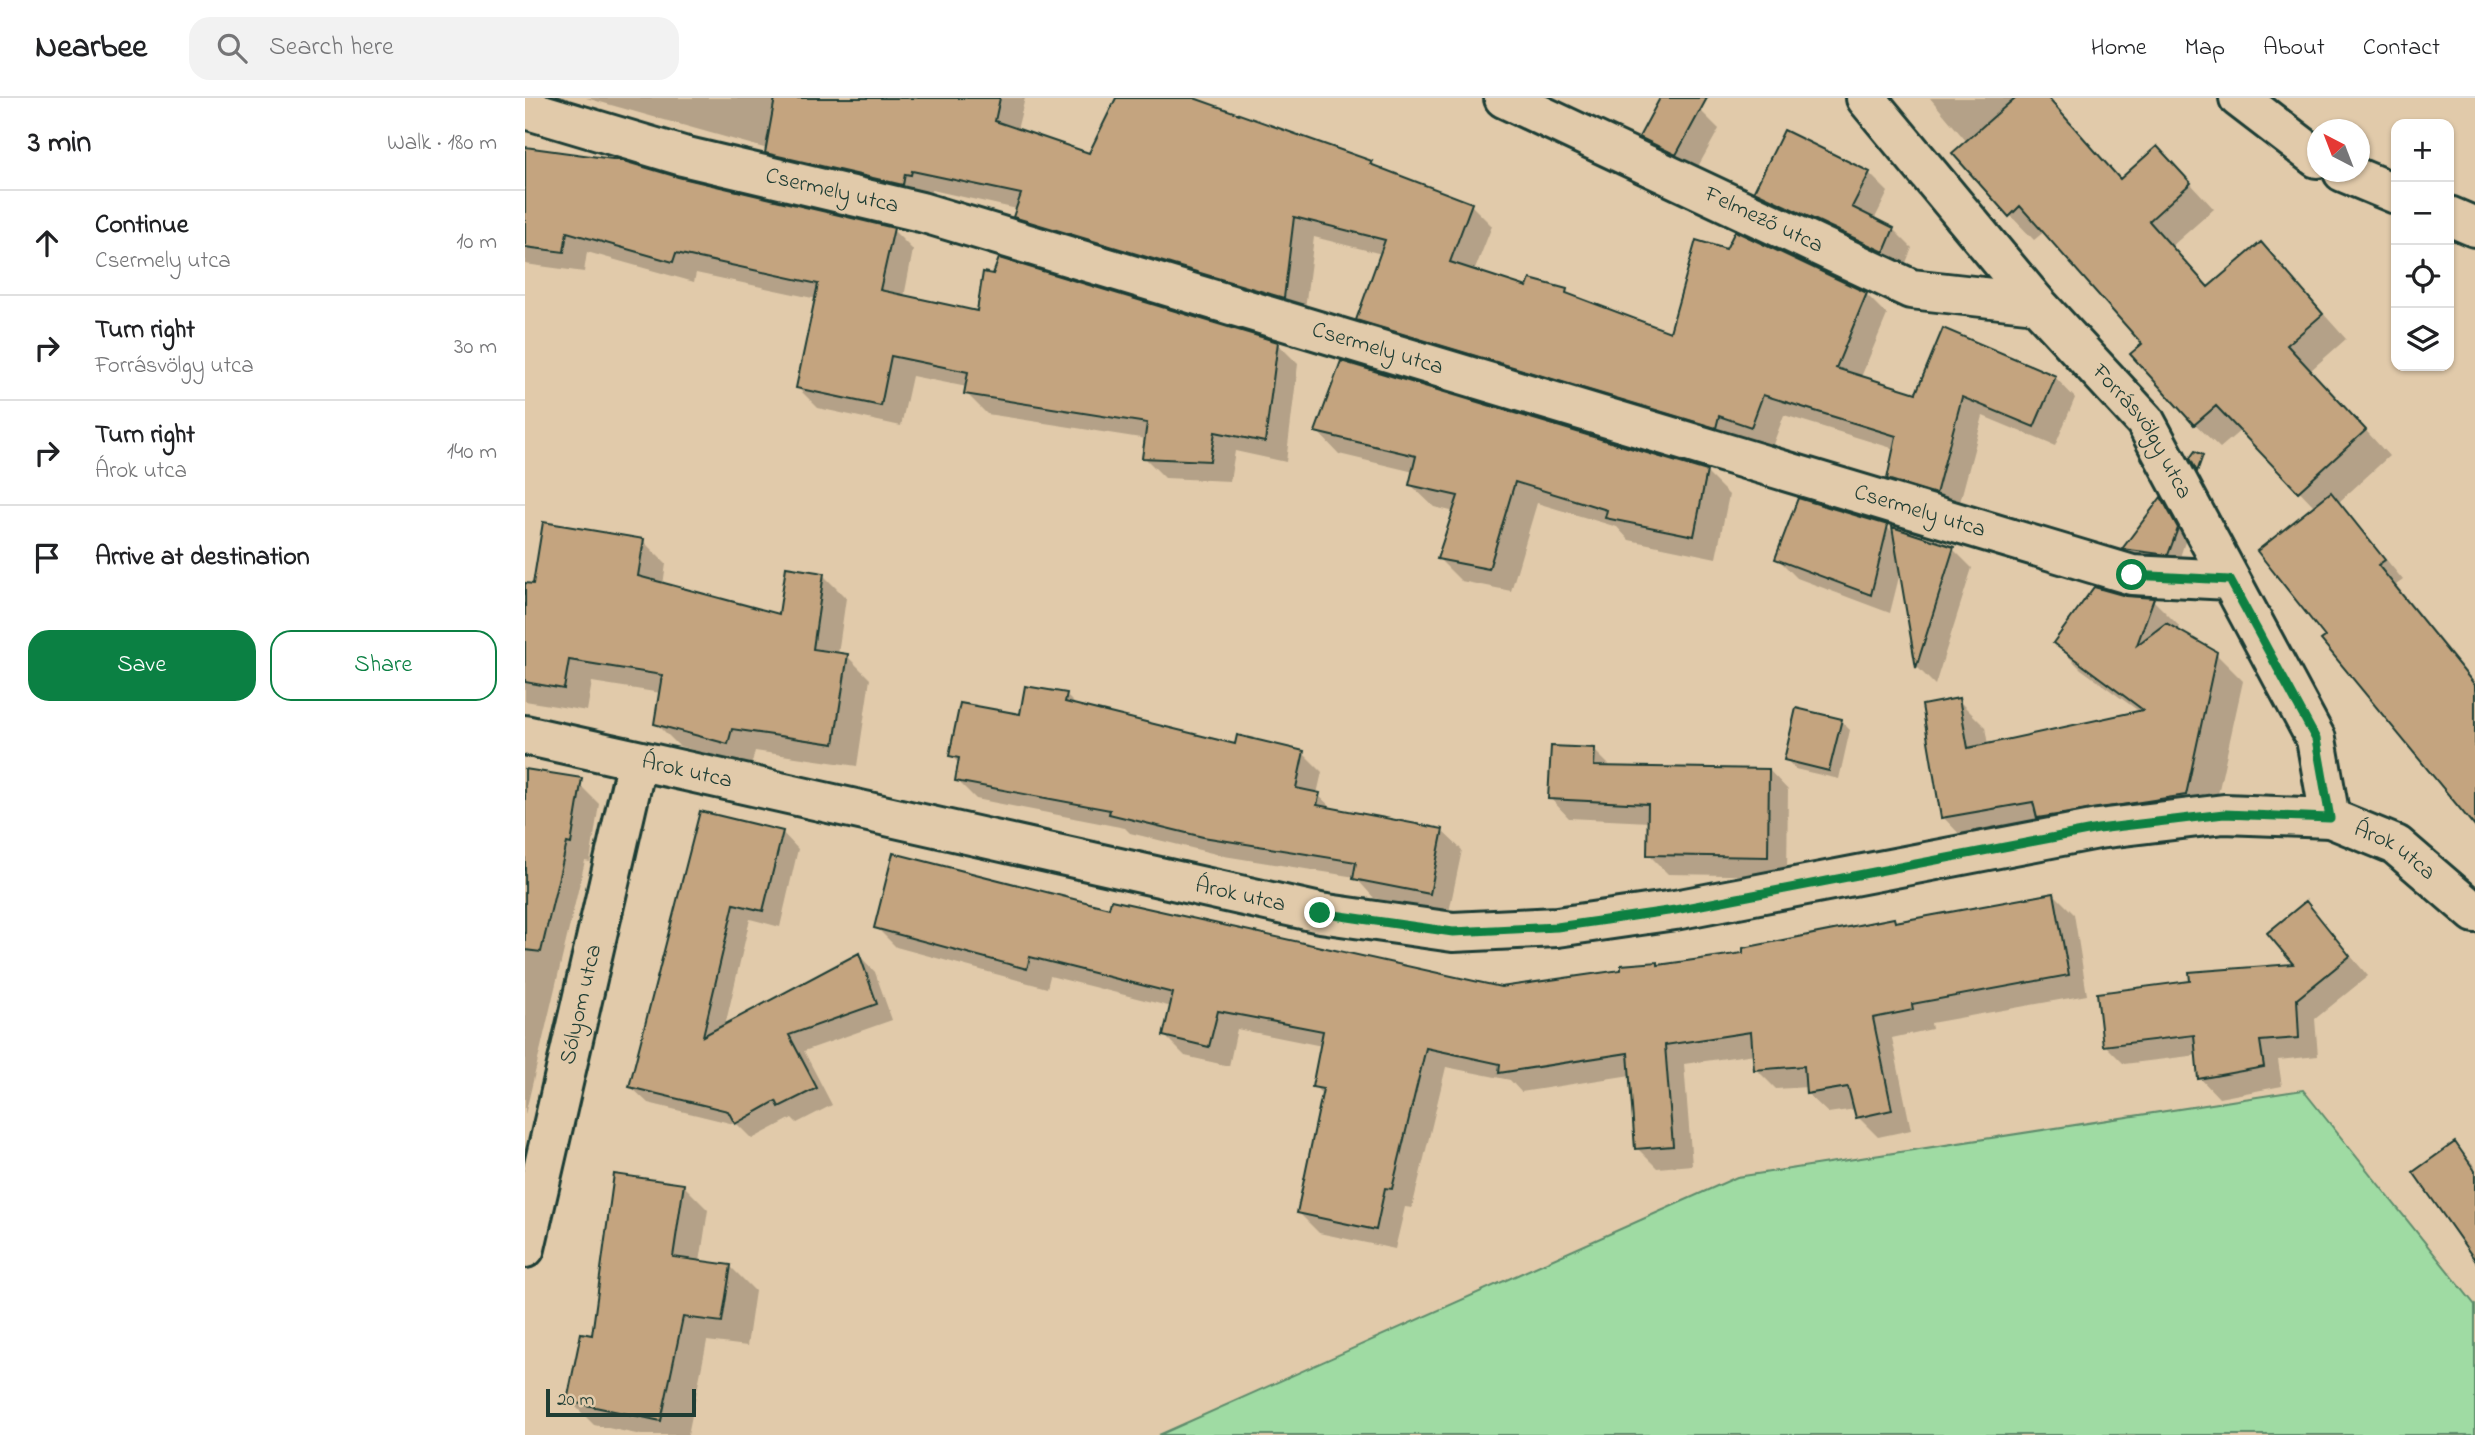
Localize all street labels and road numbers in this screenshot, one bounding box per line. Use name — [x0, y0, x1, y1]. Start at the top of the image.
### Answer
street label: Csermely utca — [762, 159, 902, 223]
street label: Felmező utca — [1698, 177, 1829, 262]
street label: Csermely utca — [1308, 314, 1447, 384]
street label: Forrásvölgy utca — [2083, 356, 2200, 505]
street label: Csermely utca — [1850, 476, 1990, 547]
street label: Árok utca — [639, 744, 735, 797]
street label: Árok utca — [2349, 812, 2443, 889]
street label: Árok utca — [1192, 868, 1289, 921]
street label: Sólyom utca — [551, 941, 611, 1068]

